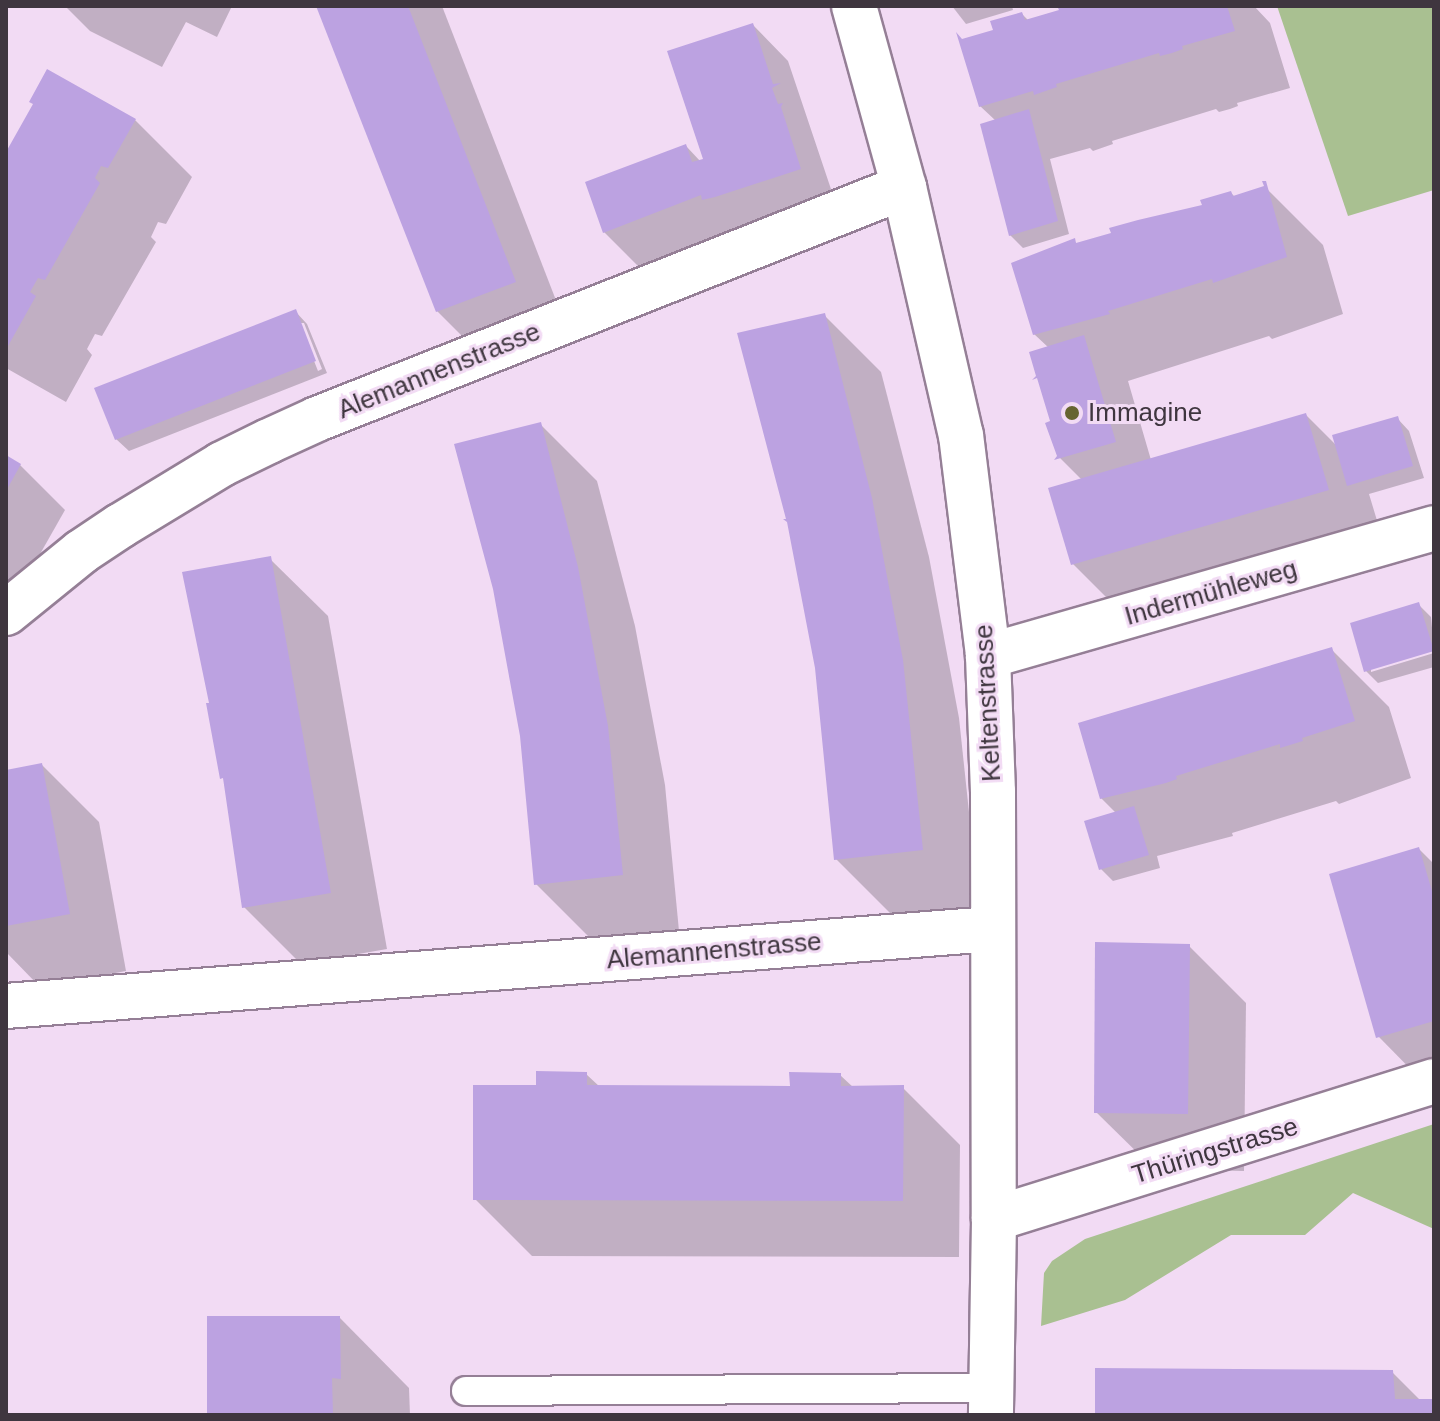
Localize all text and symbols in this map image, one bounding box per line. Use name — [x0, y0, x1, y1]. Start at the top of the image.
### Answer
street label: Alemannenstrasse — [333, 316, 545, 426]
place label: Immagine — [1088, 397, 1202, 429]
marker: Immagine — [1063, 404, 1081, 422]
street label: Indermühleweg — [1121, 554, 1301, 632]
street label: Keltenstrasse — [968, 624, 1008, 782]
street label: Alemannenstrasse — [605, 926, 823, 976]
street label: Thüringstrasse — [1128, 1111, 1302, 1191]

